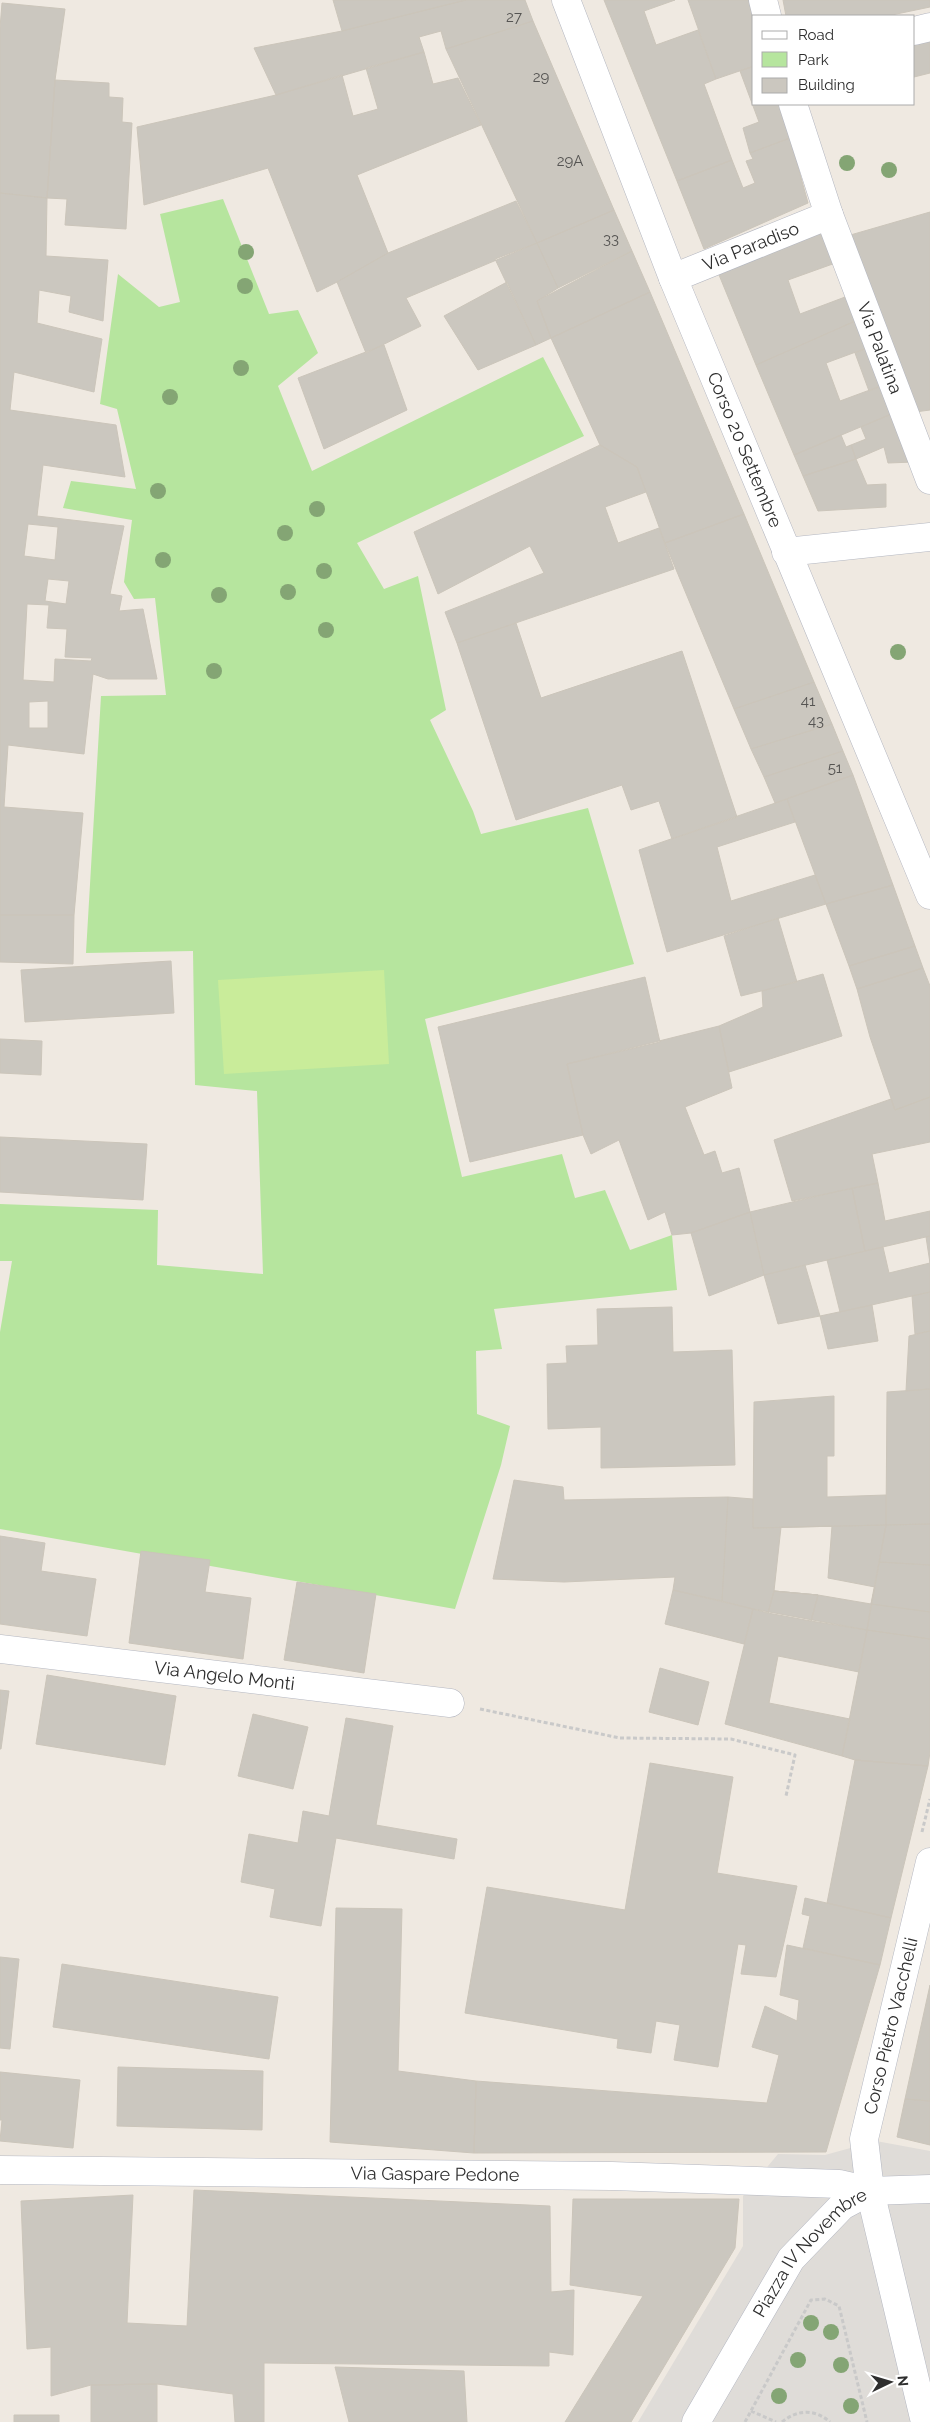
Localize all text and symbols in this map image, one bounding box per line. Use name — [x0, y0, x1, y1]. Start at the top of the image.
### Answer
house number: 27 — [506, 8, 522, 26]
legend — [752, 15, 915, 105]
text: Road — [798, 26, 834, 44]
text: Park — [798, 51, 829, 69]
house number: 29 — [533, 68, 550, 86]
text: Building — [798, 76, 855, 94]
house number: 29A — [557, 152, 583, 170]
street label: Via Paradiso — [699, 217, 802, 275]
house number: 33 — [603, 230, 619, 248]
street label: Via Palatina — [853, 299, 907, 397]
street label: Corso 20 Settembre — [703, 369, 787, 531]
house number: 41 — [801, 692, 816, 710]
house number: 43 — [808, 712, 824, 730]
house number: 51 — [828, 759, 843, 777]
street label: Via Angelo Monti — [153, 1657, 296, 1694]
street label: Corso Pietro Vacchelli — [859, 1935, 922, 2117]
street label: Via Gaspare Pedone — [351, 2162, 520, 2185]
street label: Piazza IV Novembre — [748, 2183, 871, 2321]
north arrow — [865, 2357, 915, 2407]
text: N — [895, 2375, 911, 2387]

